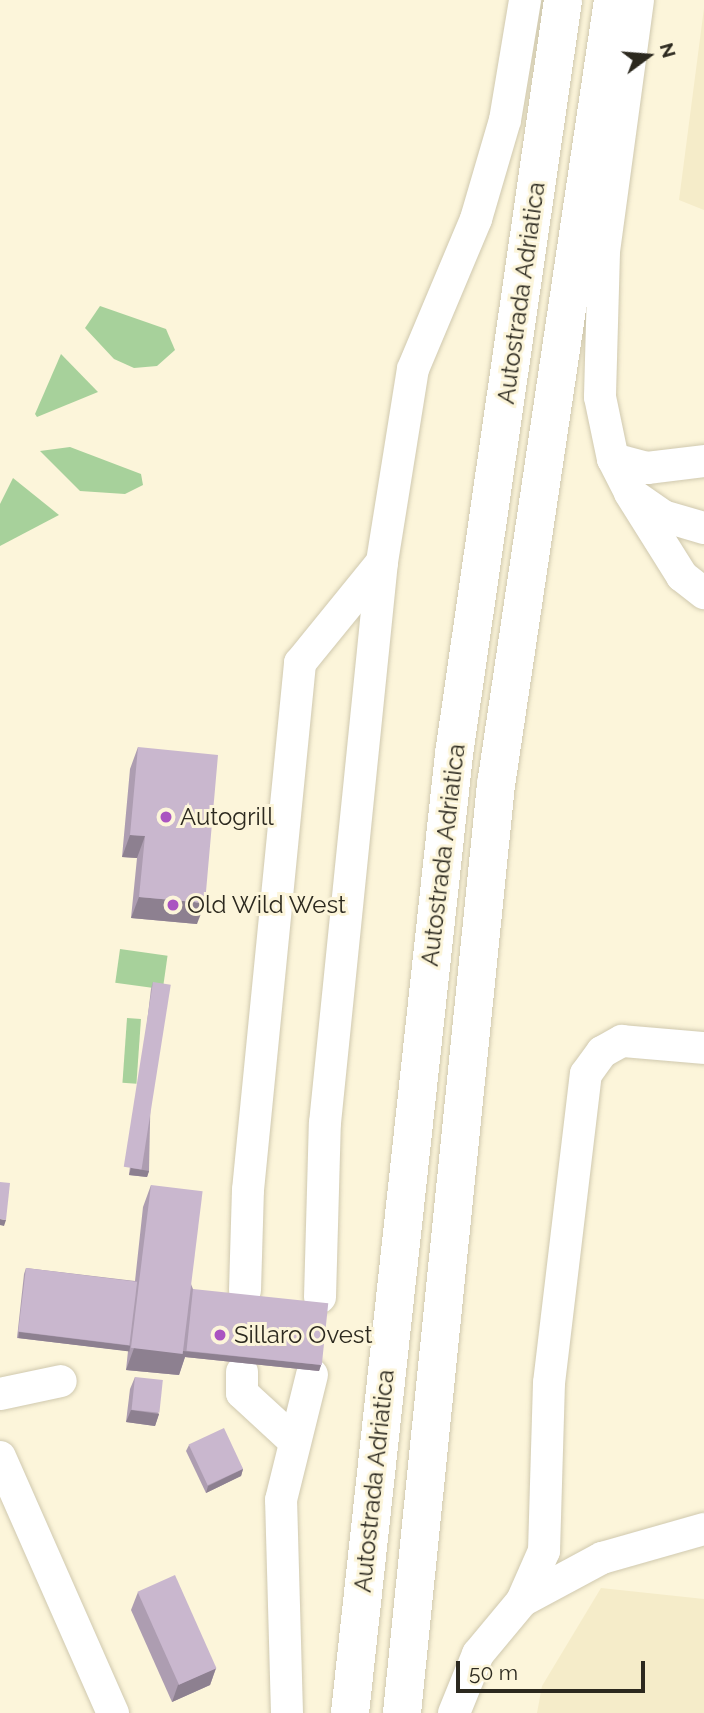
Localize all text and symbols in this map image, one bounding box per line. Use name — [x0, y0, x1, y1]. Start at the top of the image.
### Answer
north arrow — [613, 21, 683, 91]
text: N — [656, 40, 681, 60]
street label: Autostrada Adriatica — [491, 180, 551, 406]
street label: Autostrada Adriatica — [415, 742, 471, 968]
place label: Autogrill — [180, 803, 274, 831]
marker: Autogrill — [158, 809, 174, 825]
place label: Old Wild West — [187, 891, 348, 919]
marker: Old Wild West — [165, 897, 181, 913]
place label: Sillaro Ovest — [234, 1321, 372, 1349]
marker: Sillaro Ovest — [212, 1327, 228, 1343]
street label: Autostrada Adriatica — [348, 1368, 400, 1594]
scale bar — [459, 1646, 648, 1690]
text: 50 m — [469, 1660, 518, 1685]

